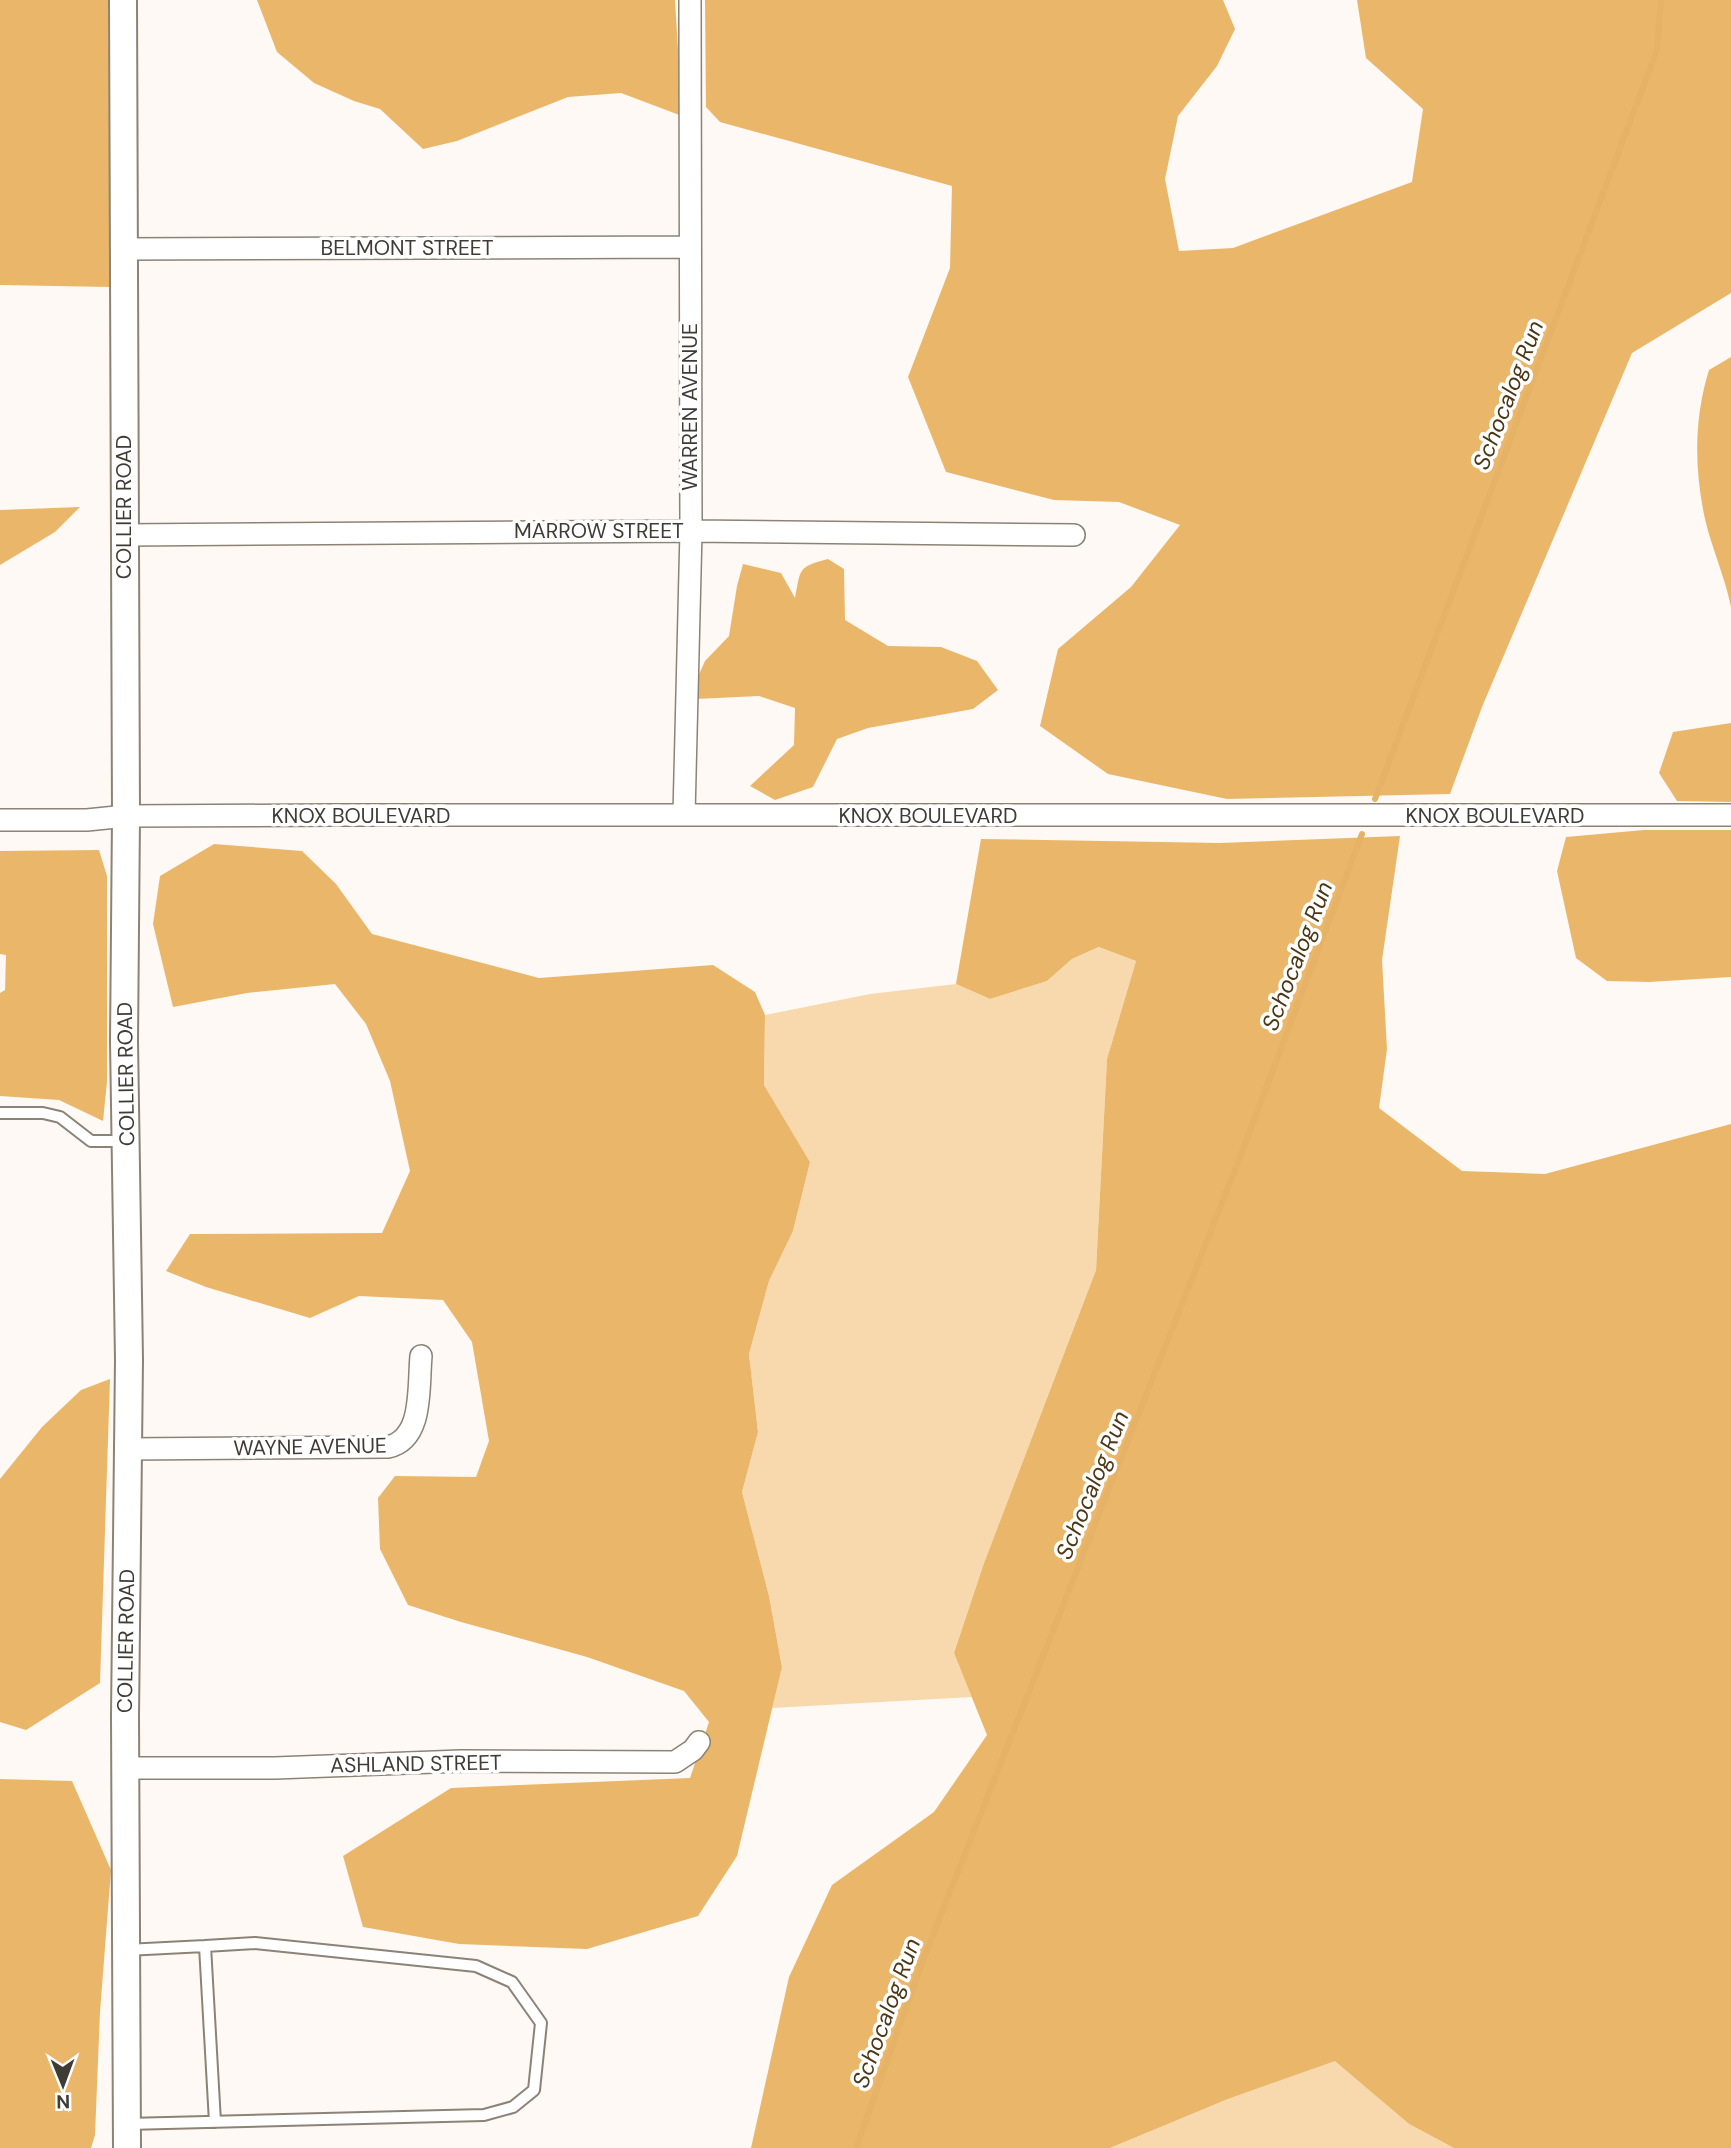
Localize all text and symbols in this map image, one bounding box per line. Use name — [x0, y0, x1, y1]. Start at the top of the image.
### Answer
street label: BELMONT STREET — [321, 234, 494, 262]
water label: Schocalog Run — [1466, 316, 1550, 474]
street label: WARREN AVENUE — [676, 323, 704, 491]
street label: COLLIER ROAD — [110, 435, 138, 579]
street label: MARROW STREET — [514, 517, 684, 545]
street label: KNOX BOULEVARD — [272, 802, 450, 830]
street label: KNOX BOULEVARD — [839, 802, 1017, 830]
street label: KNOX BOULEVARD — [1406, 802, 1584, 830]
water label: Schocalog Run — [1255, 877, 1339, 1035]
street label: COLLIER ROAD — [111, 1002, 141, 1146]
water label: Schocalog Run — [1049, 1406, 1135, 1564]
street label: WAYNE AVENUE — [233, 1432, 387, 1462]
street label: COLLIER ROAD — [111, 1569, 141, 1713]
street label: ASHLAND STREET — [330, 1749, 502, 1779]
water label: Schocalog Run — [845, 1934, 927, 2092]
north arrow — [28, 2050, 98, 2120]
text: N — [56, 2089, 70, 2114]

